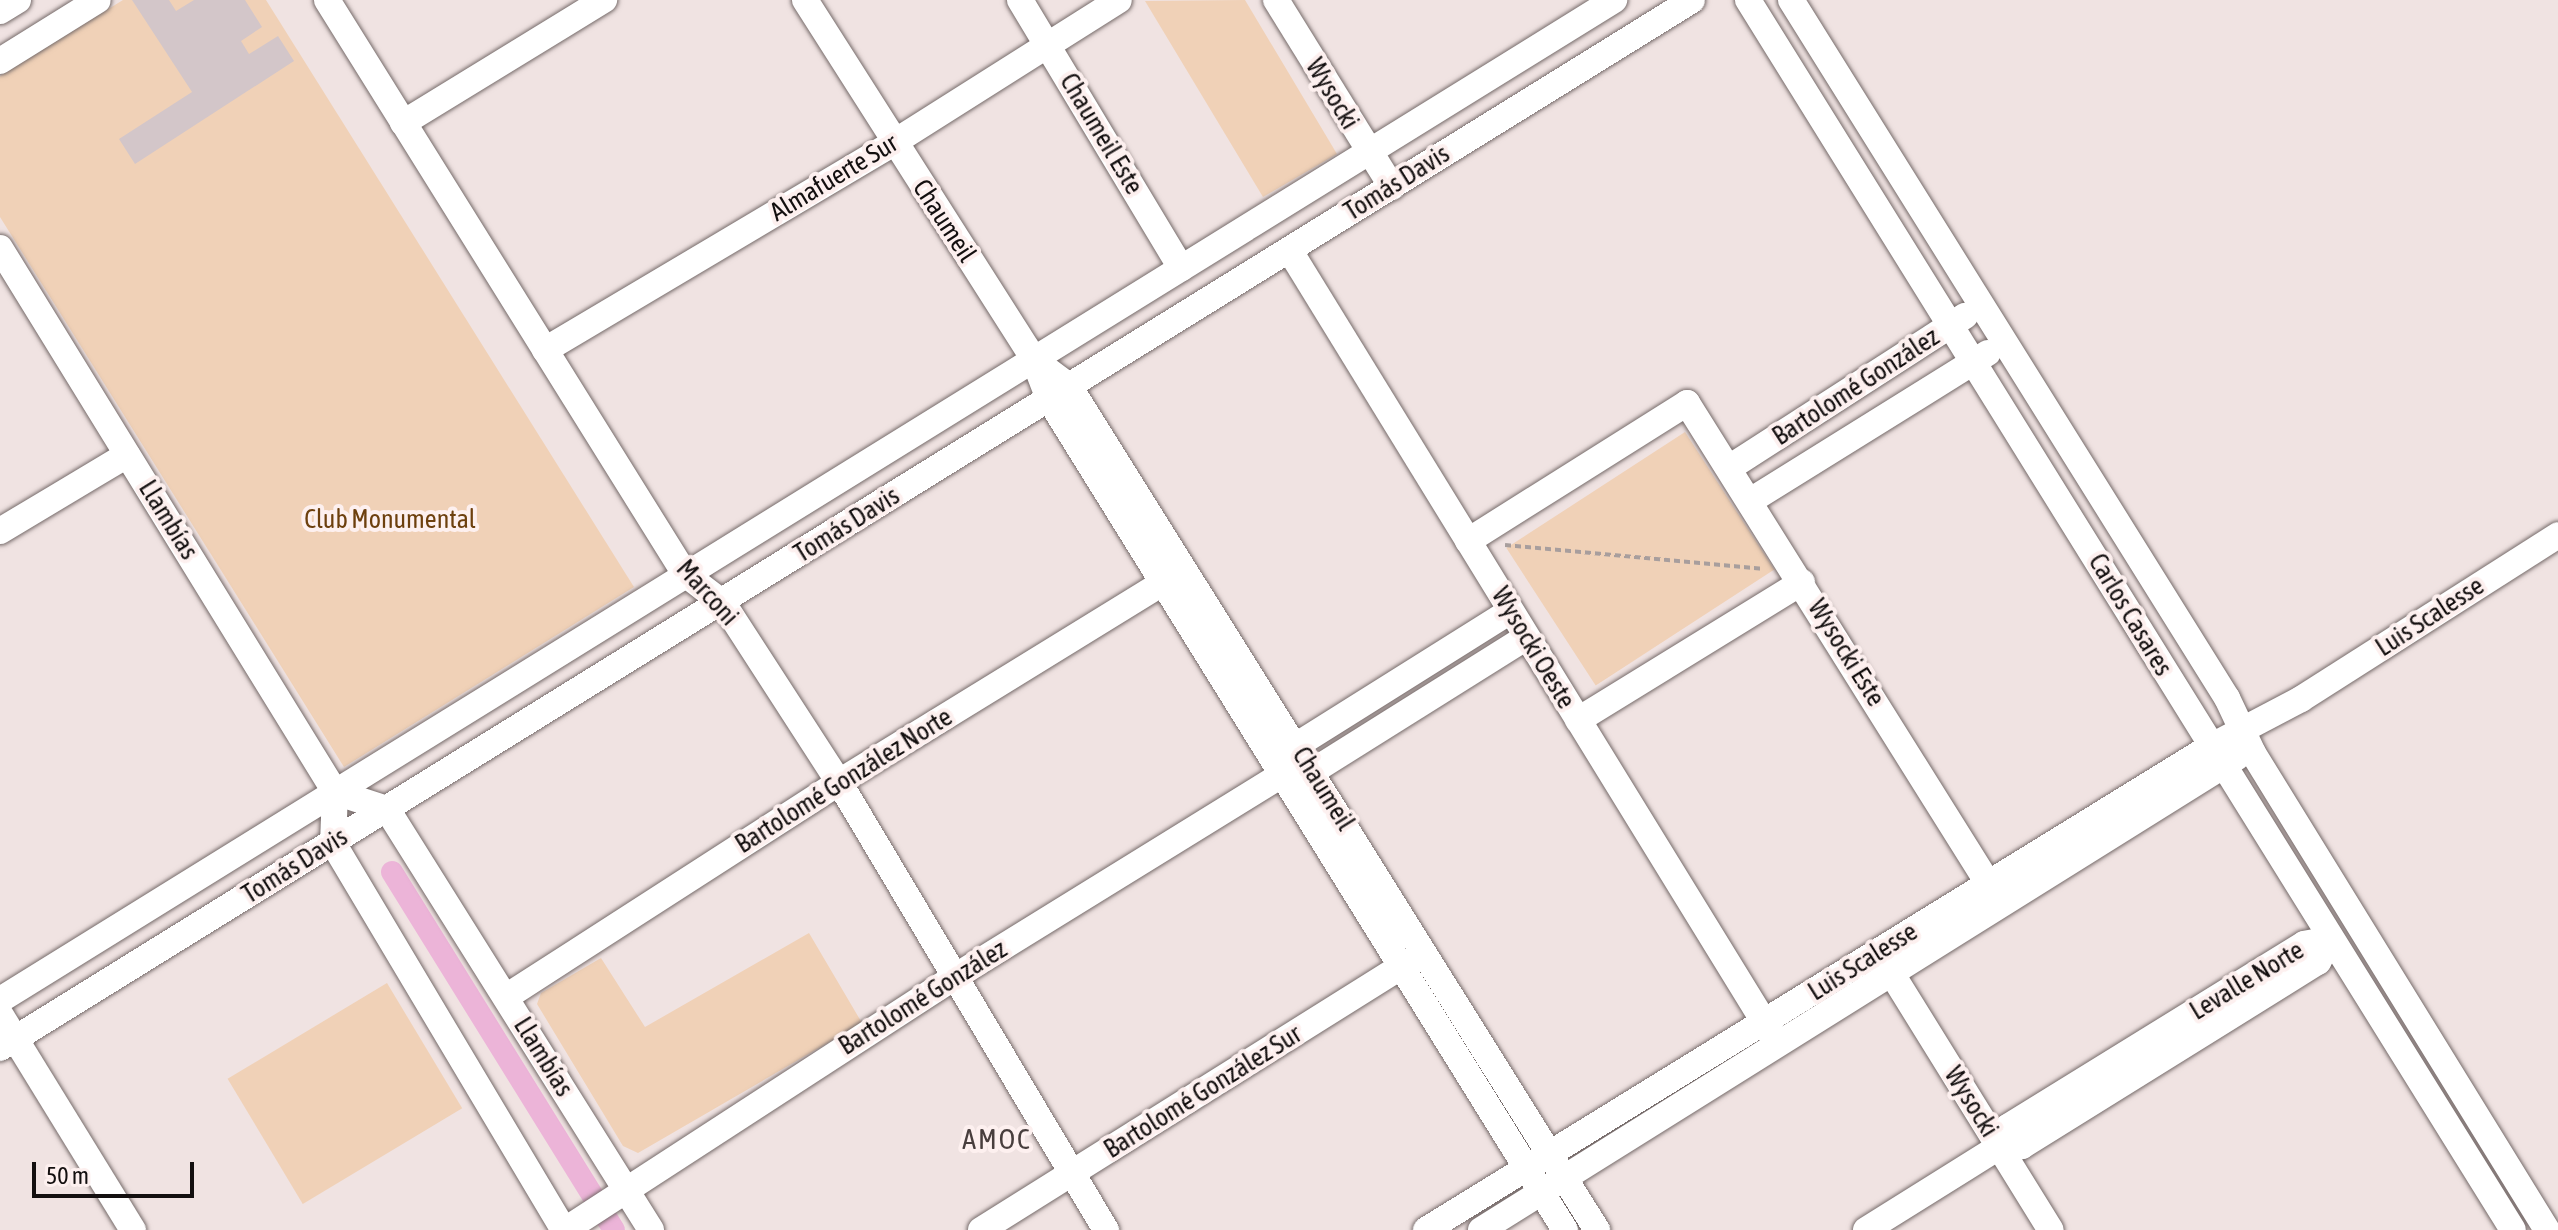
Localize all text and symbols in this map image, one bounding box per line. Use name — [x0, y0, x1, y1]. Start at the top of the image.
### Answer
street label: Wysocki — [1299, 53, 1365, 135]
street label: Chaumeil Este — [1053, 68, 1149, 200]
street label: Almafuerte Sur — [765, 128, 903, 228]
street label: Tomás Davis — [1339, 138, 1455, 228]
street label: Chaumeil — [906, 174, 982, 268]
street label: Bartolomé González — [1767, 322, 1945, 452]
street label: Llambías — [132, 475, 204, 565]
street label: Tomás Davis — [789, 480, 905, 570]
park label: Club Monumental — [304, 504, 476, 536]
street label: Carlos Casares — [2081, 548, 2179, 682]
street label: Marconi — [669, 554, 745, 632]
street label: Luis Scalesse — [2370, 571, 2490, 663]
street label: Wysocki Oeste — [1485, 582, 1581, 714]
street label: Wysocki Este — [1801, 594, 1891, 712]
street label: Bartolomé González Norte — [730, 702, 958, 860]
street label: Chaumeil — [1285, 742, 1361, 836]
street label: Tomás Davis — [237, 821, 353, 911]
street label: Luis Scalesse — [1803, 916, 1923, 1008]
street label: Bartolomé González — [833, 934, 1013, 1062]
street label: Levalle Norte — [2185, 935, 2309, 1027]
street label: Llambías — [507, 1012, 579, 1102]
street label: Bartolomé González Sur — [1099, 1019, 1307, 1165]
street label: Wysocki — [1937, 1061, 2005, 1143]
district label: AMOC — [962, 1122, 1032, 1156]
scale bar — [36, 1146, 198, 1196]
text: 50 m — [46, 1162, 89, 1189]

